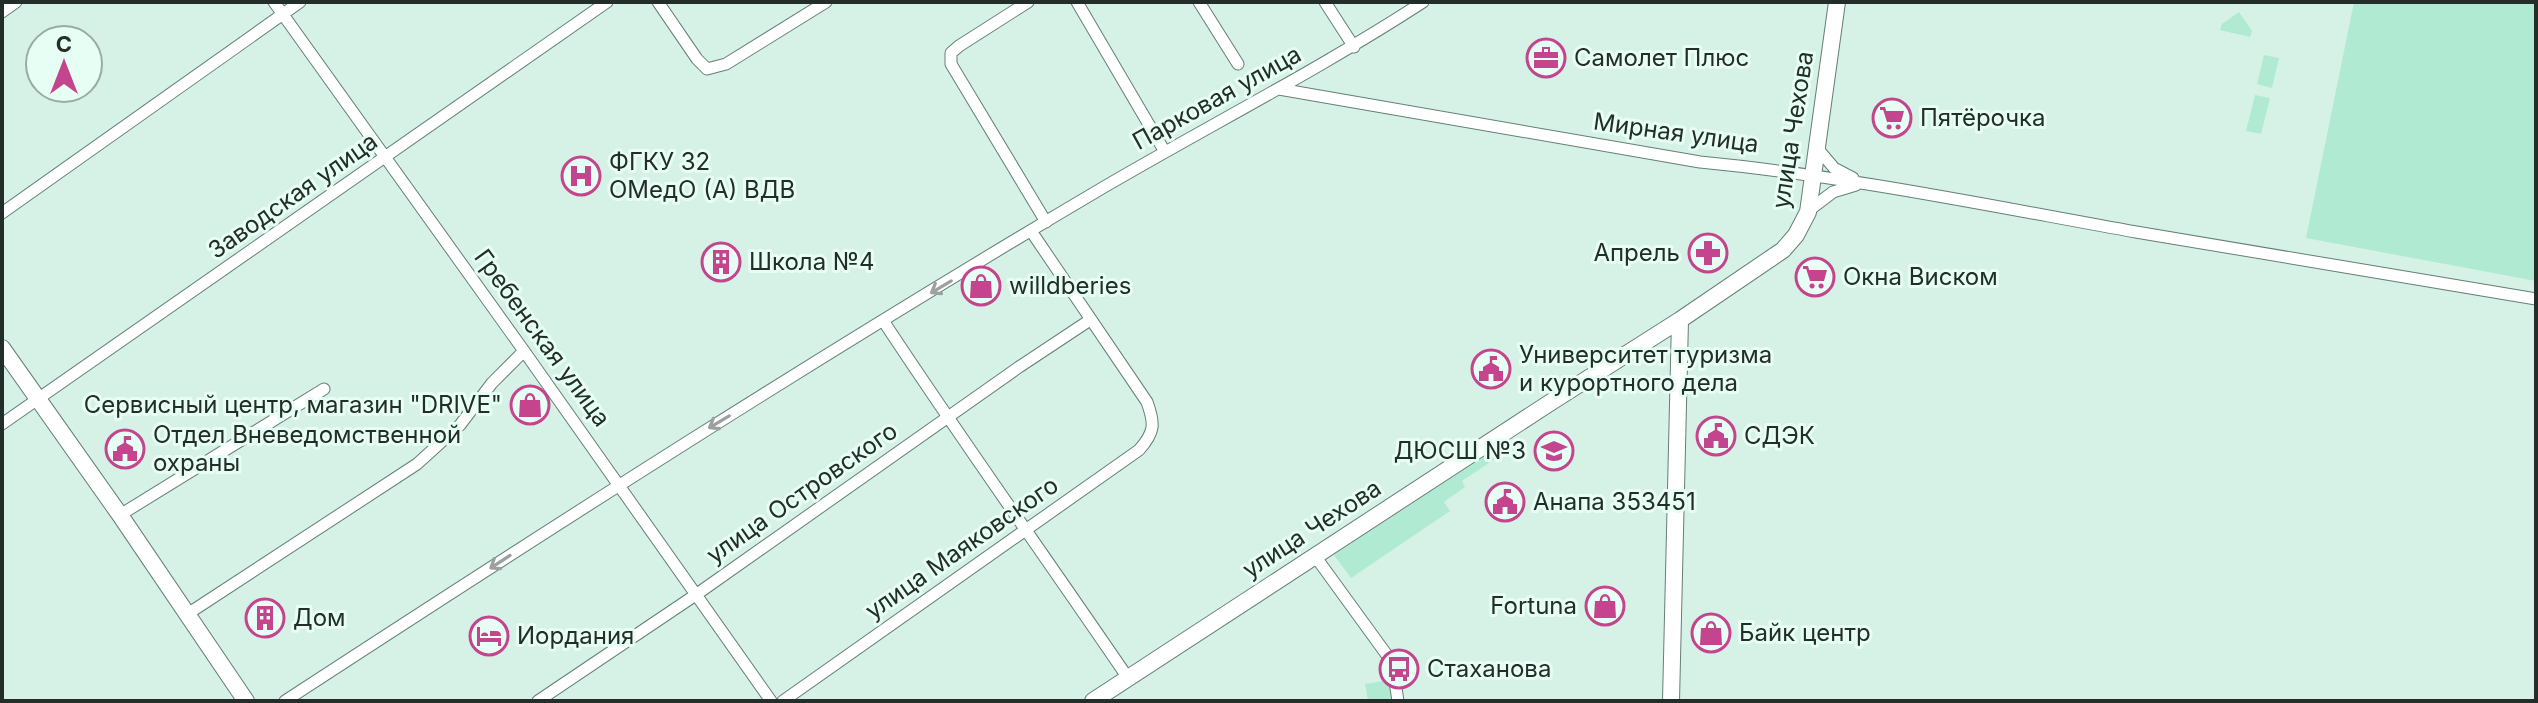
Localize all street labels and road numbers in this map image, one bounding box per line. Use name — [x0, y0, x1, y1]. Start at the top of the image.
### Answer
street label: Парковая улица — [1127, 39, 1306, 156]
street label: улица Чехова — [1766, 49, 1819, 211]
street label: Мирная улица — [1592, 107, 1761, 158]
street label: Заводская улица — [203, 126, 383, 265]
street label: Гребенская улица — [468, 243, 616, 432]
street label: улица Островского — [701, 416, 903, 569]
street label: улица Маяковского — [860, 470, 1064, 625]
street label: улица Чехова — [1237, 473, 1386, 584]

